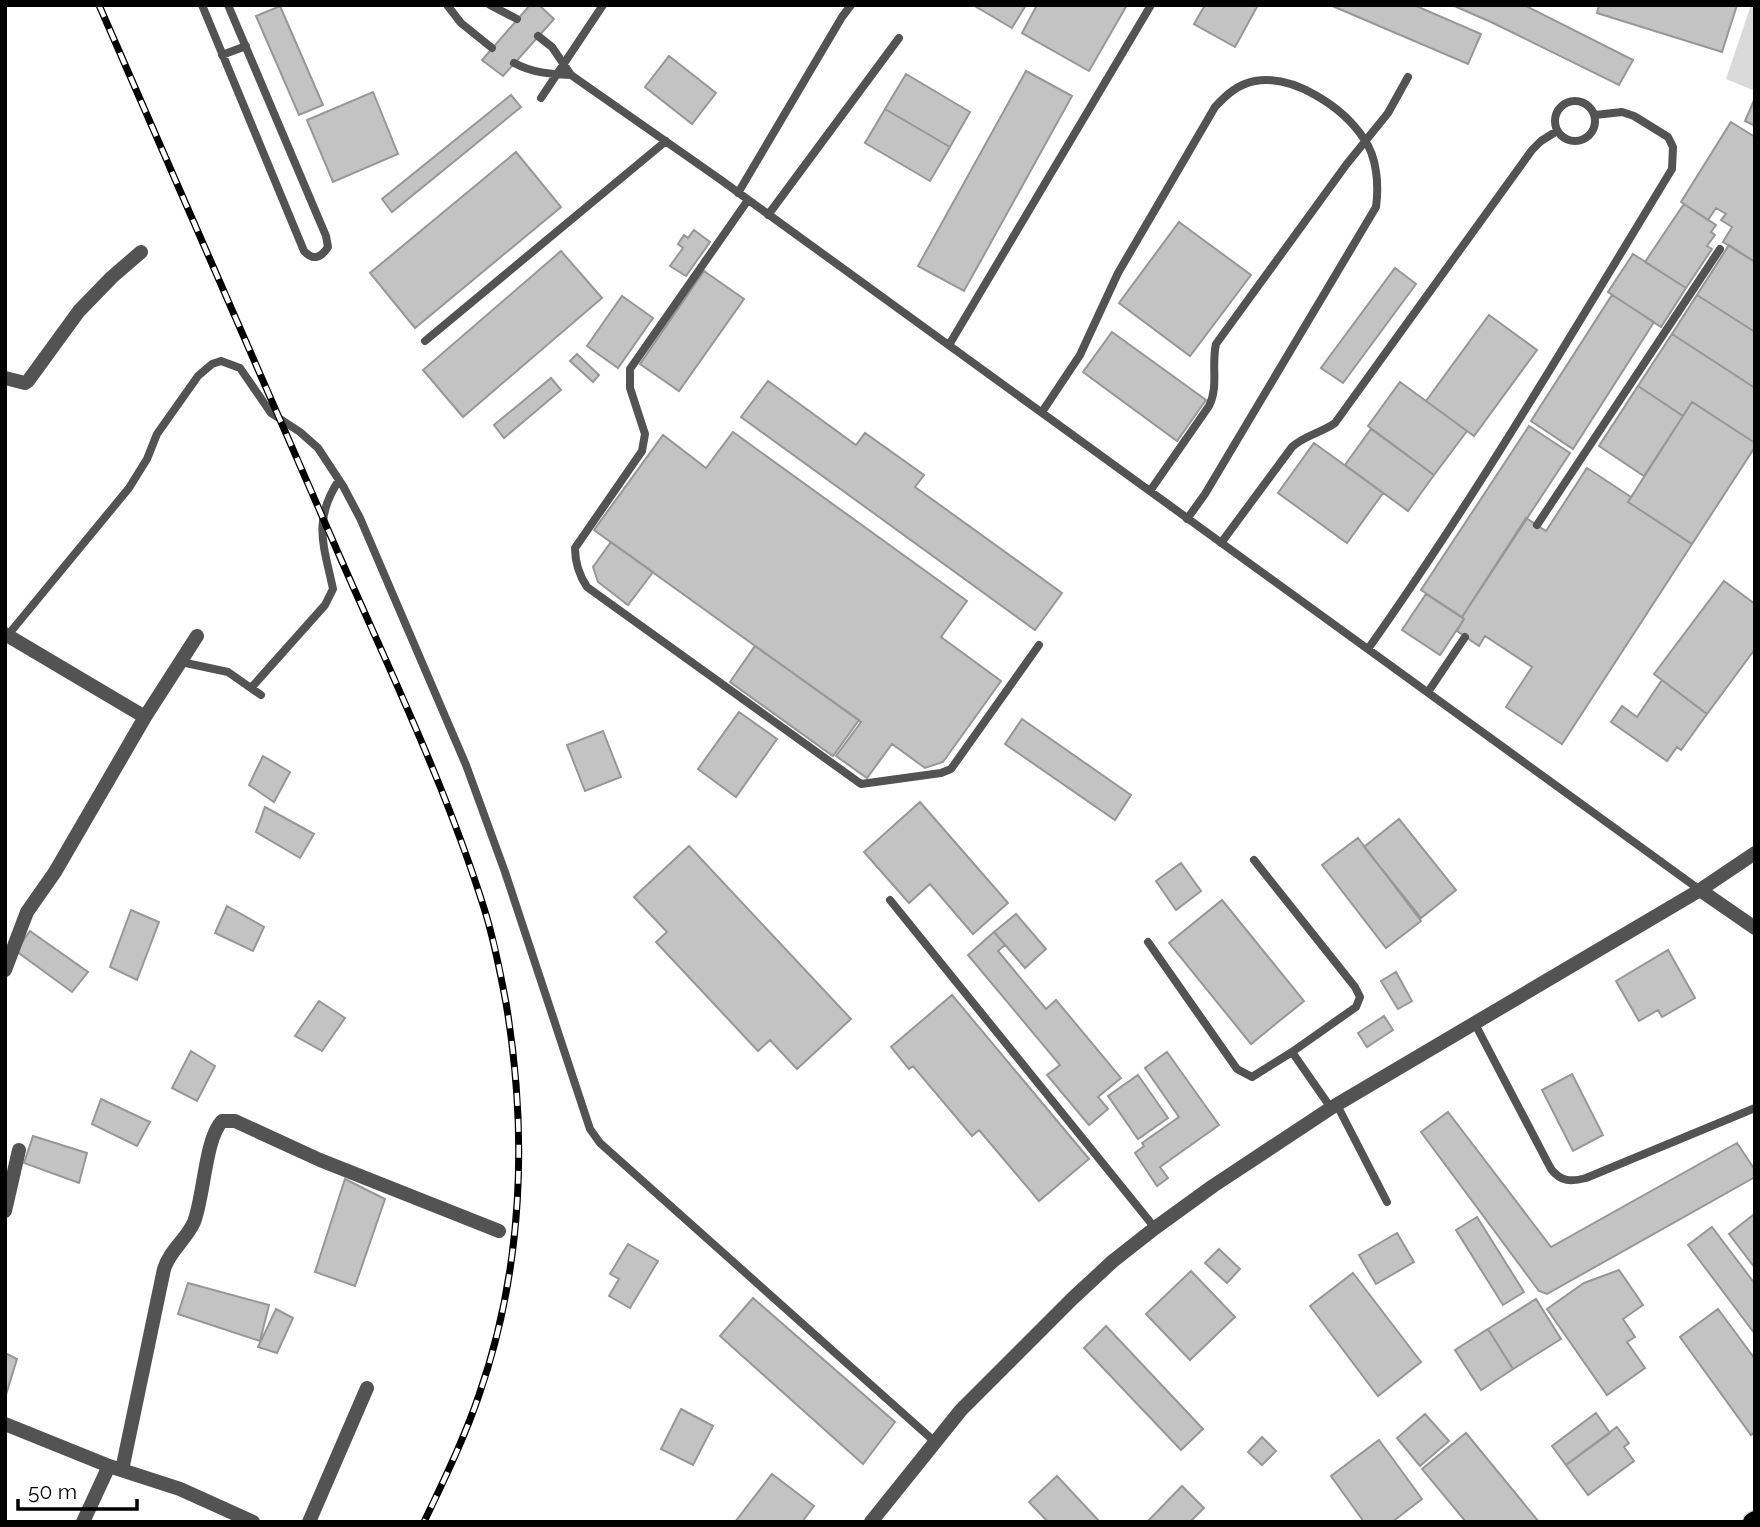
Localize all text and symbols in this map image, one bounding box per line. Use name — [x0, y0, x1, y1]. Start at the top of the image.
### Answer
scale bar — [18, 1468, 136, 1512]
text: 50 m — [28, 1479, 77, 1504]

